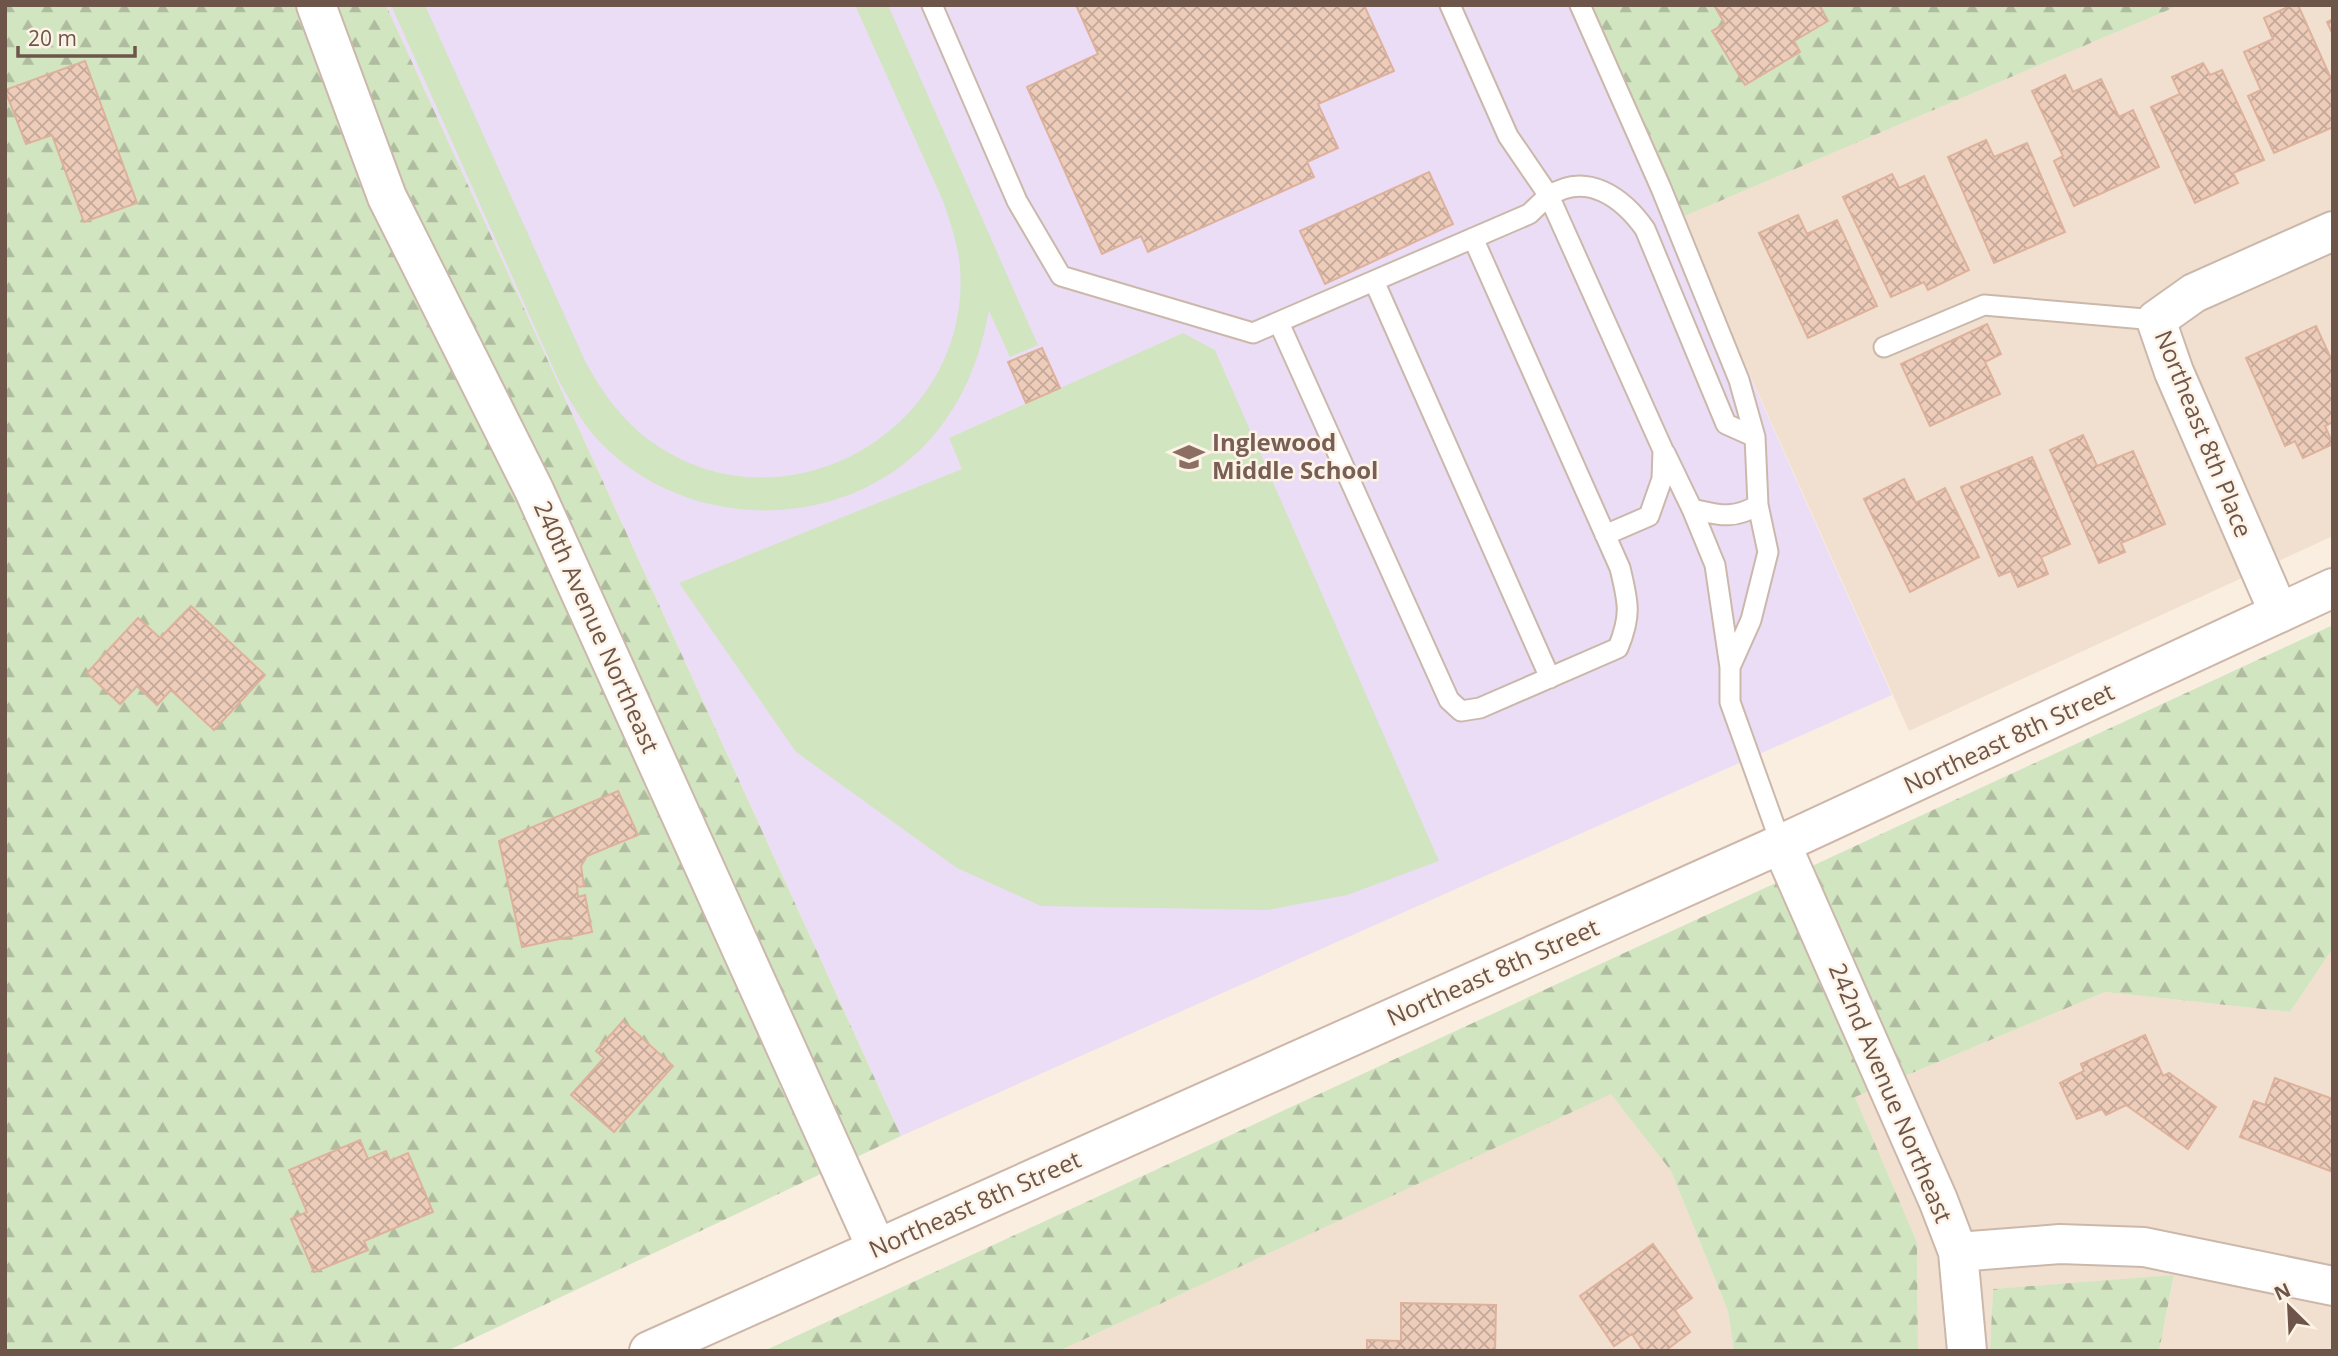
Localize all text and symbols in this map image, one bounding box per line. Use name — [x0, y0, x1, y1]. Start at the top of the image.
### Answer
scale bar — [18, 14, 135, 58]
text: 20 m — [28, 24, 77, 52]
street label: Northeast 8th Place — [2148, 325, 2261, 542]
place label: Inglewood Middle School — [1212, 425, 1378, 486]
school or university icon: Inglewood Middle School — [1172, 440, 1206, 474]
street label: 240th Avenue Northeast — [527, 495, 668, 758]
street label: Northeast 8th Street — [1898, 674, 2119, 801]
street label: Northeast 8th Street — [1381, 910, 1604, 1033]
street label: 242nd Avenue Northeast — [1822, 958, 1961, 1227]
street label: Northeast 8th Street — [863, 1142, 1086, 1265]
north arrow — [2254, 1272, 2324, 1342]
text: N — [2270, 1276, 2294, 1306]

